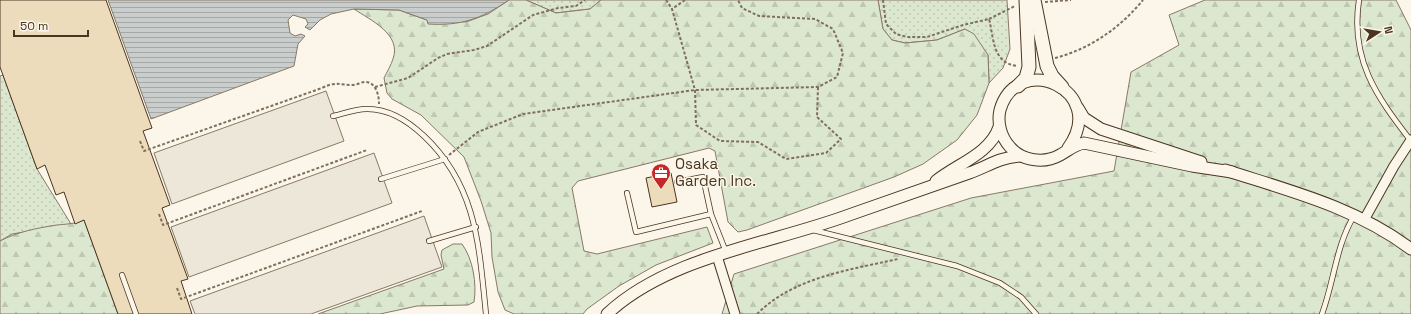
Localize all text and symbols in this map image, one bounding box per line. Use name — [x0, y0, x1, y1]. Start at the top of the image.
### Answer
scale bar — [14, 12, 88, 38]
north arrow — [1359, 12, 1399, 52]
text: 50 m — [20, 18, 48, 34]
text: N — [1381, 25, 1396, 35]
place label: Osaka Garden Inc. — [675, 154, 756, 190]
office icon: Osaka Garden Inc. — [650, 162, 672, 190]

